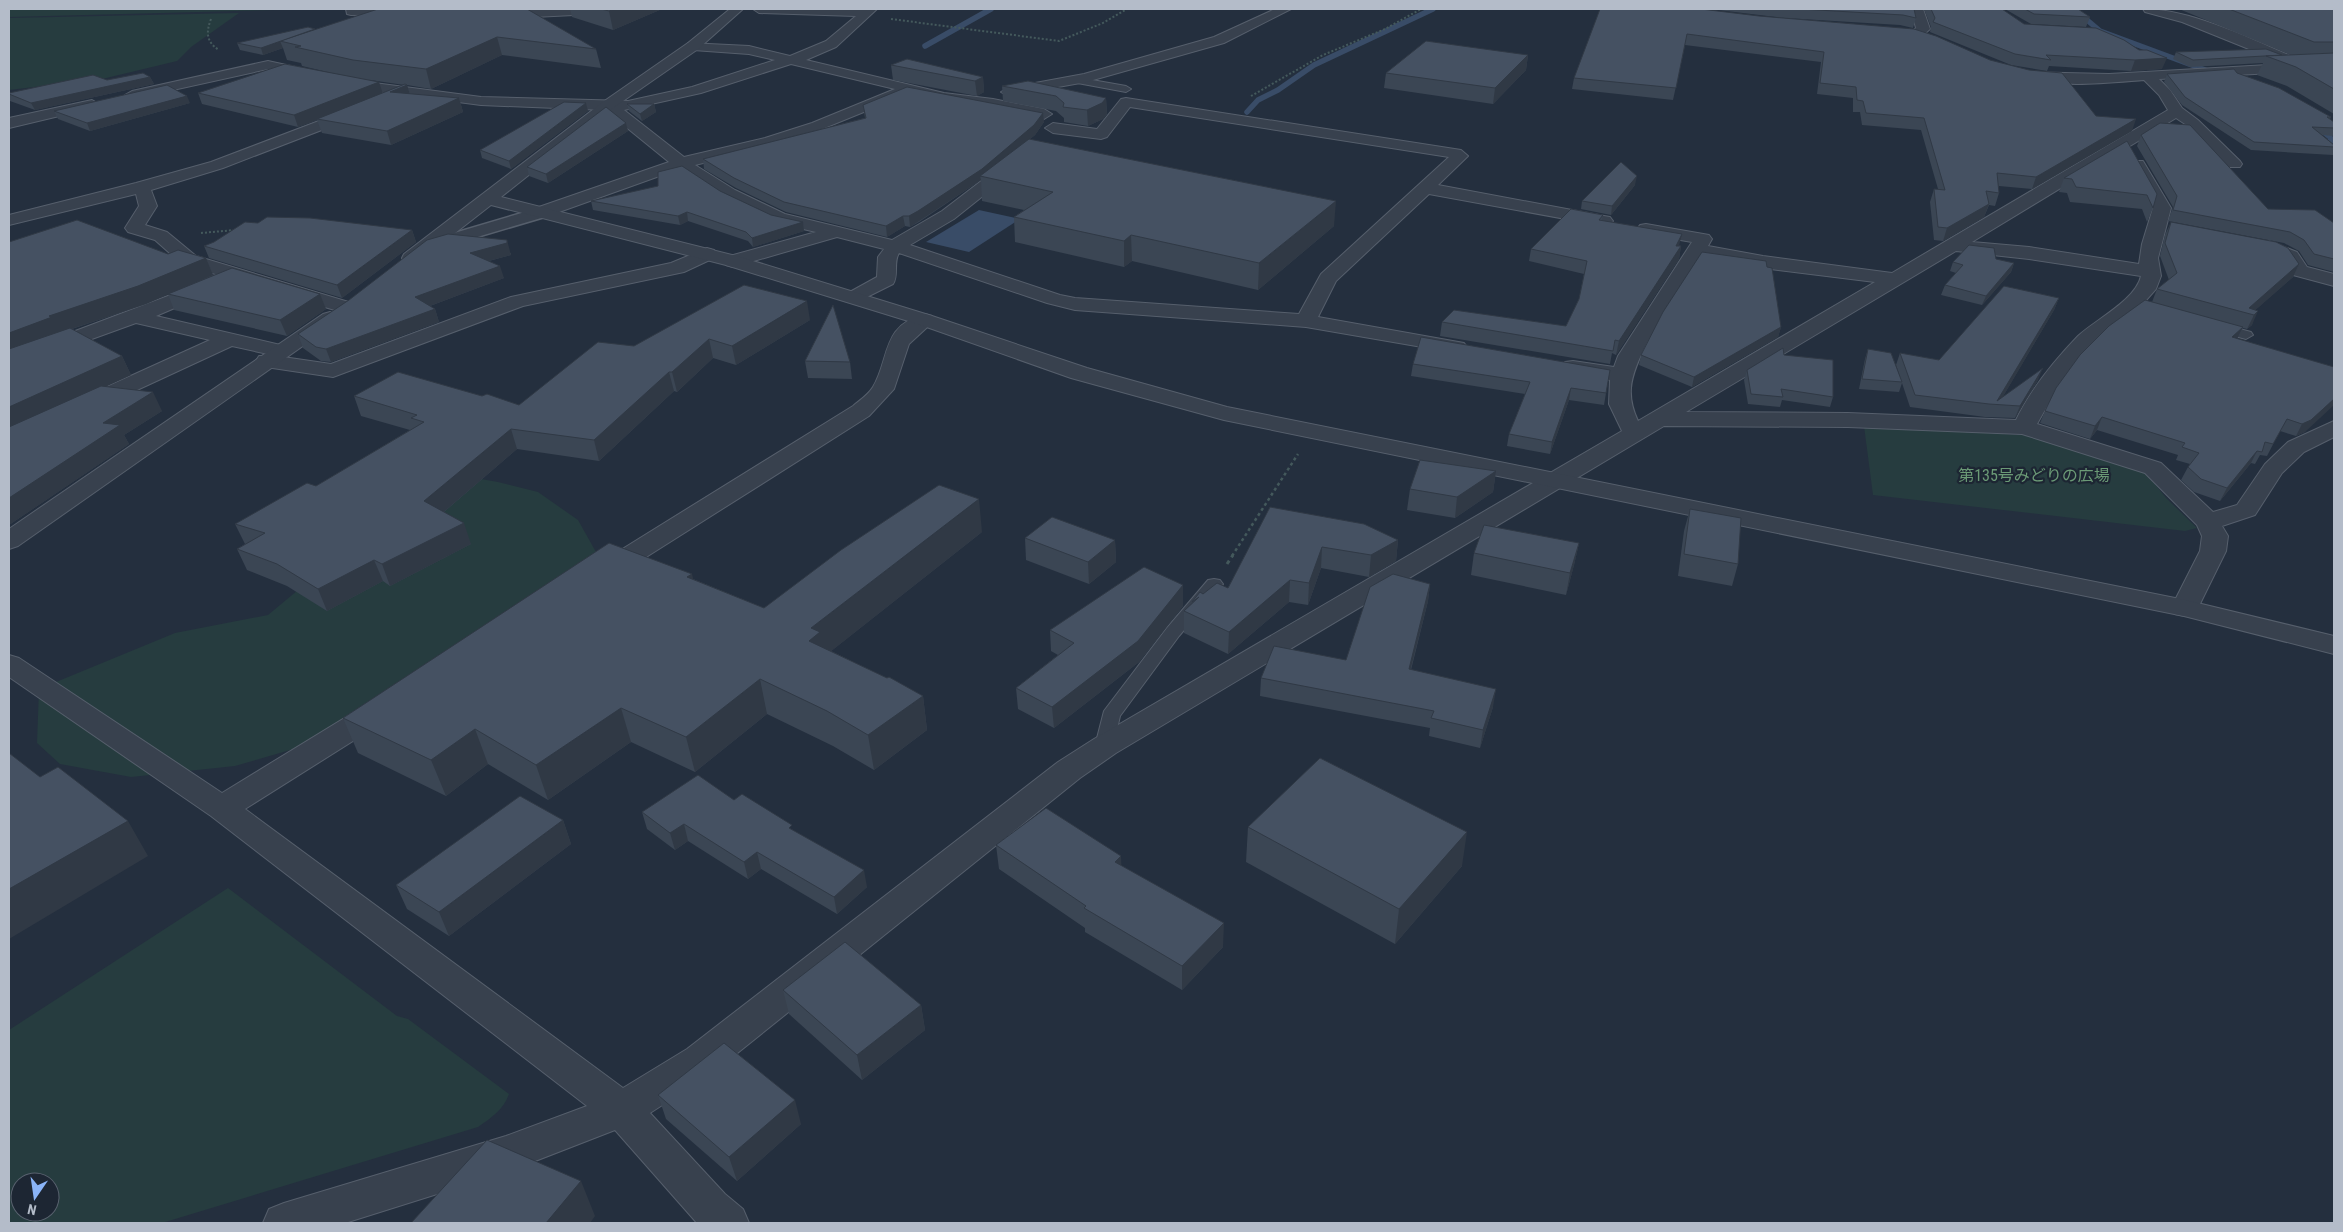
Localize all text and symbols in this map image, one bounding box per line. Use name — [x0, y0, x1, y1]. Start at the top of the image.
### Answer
park label: 第135号みどりの広場 — [1958, 466, 2110, 485]
north arrow — [10, 1172, 60, 1222]
text: N — [26, 1201, 38, 1218]

